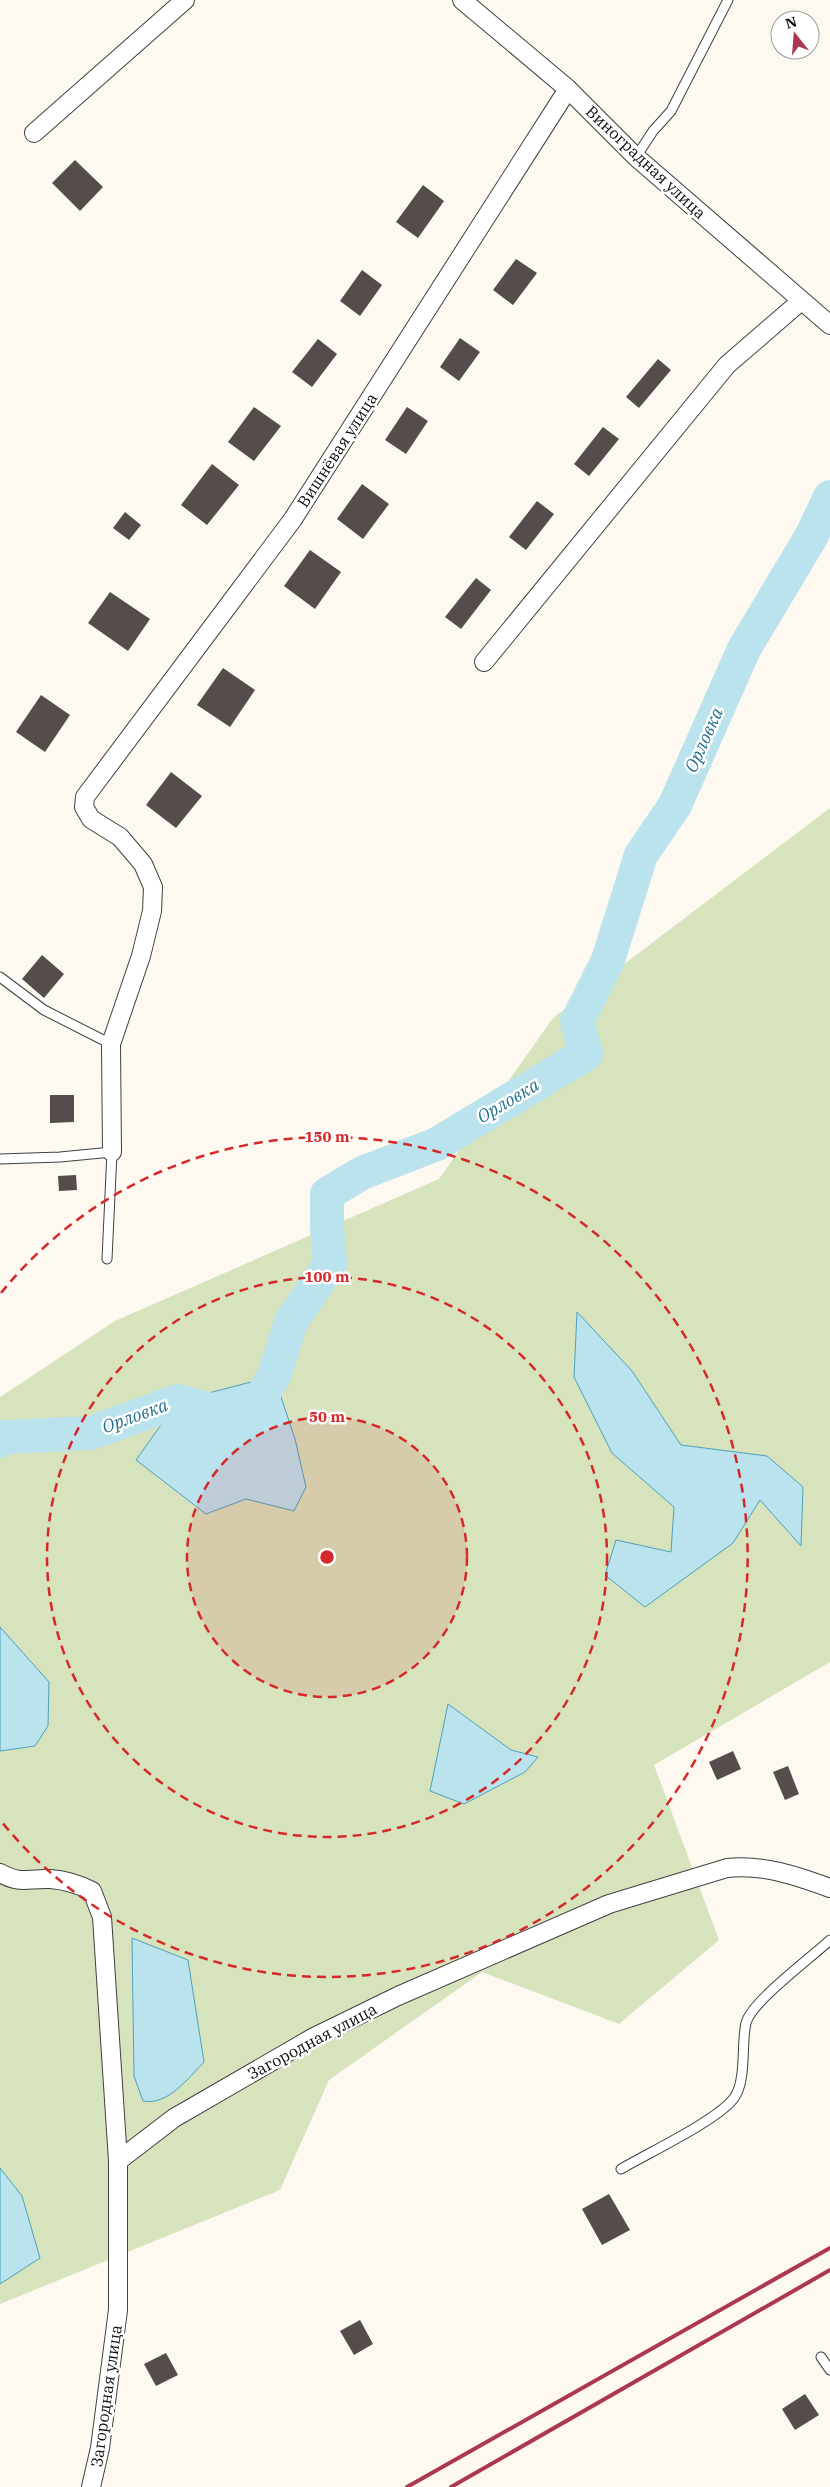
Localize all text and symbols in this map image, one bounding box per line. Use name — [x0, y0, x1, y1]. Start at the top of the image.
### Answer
north arrow — [770, 10, 820, 60]
text: N — [783, 12, 799, 33]
street label: Виноградная улица — [582, 101, 710, 223]
street label: Вишнёвая улица — [293, 389, 382, 511]
water label: Орловка — [679, 704, 728, 776]
water label: Орловка — [472, 1073, 543, 1128]
text: 150 m — [304, 1127, 350, 1146]
text: 100 m — [304, 1267, 350, 1286]
water label: Орловка — [99, 1393, 171, 1438]
text: 50 m — [309, 1407, 345, 1426]
centre of rings — [318, 1548, 336, 1566]
street label: Загородная улица — [244, 1998, 380, 2083]
street label: Загородная улица — [86, 2323, 126, 2468]

